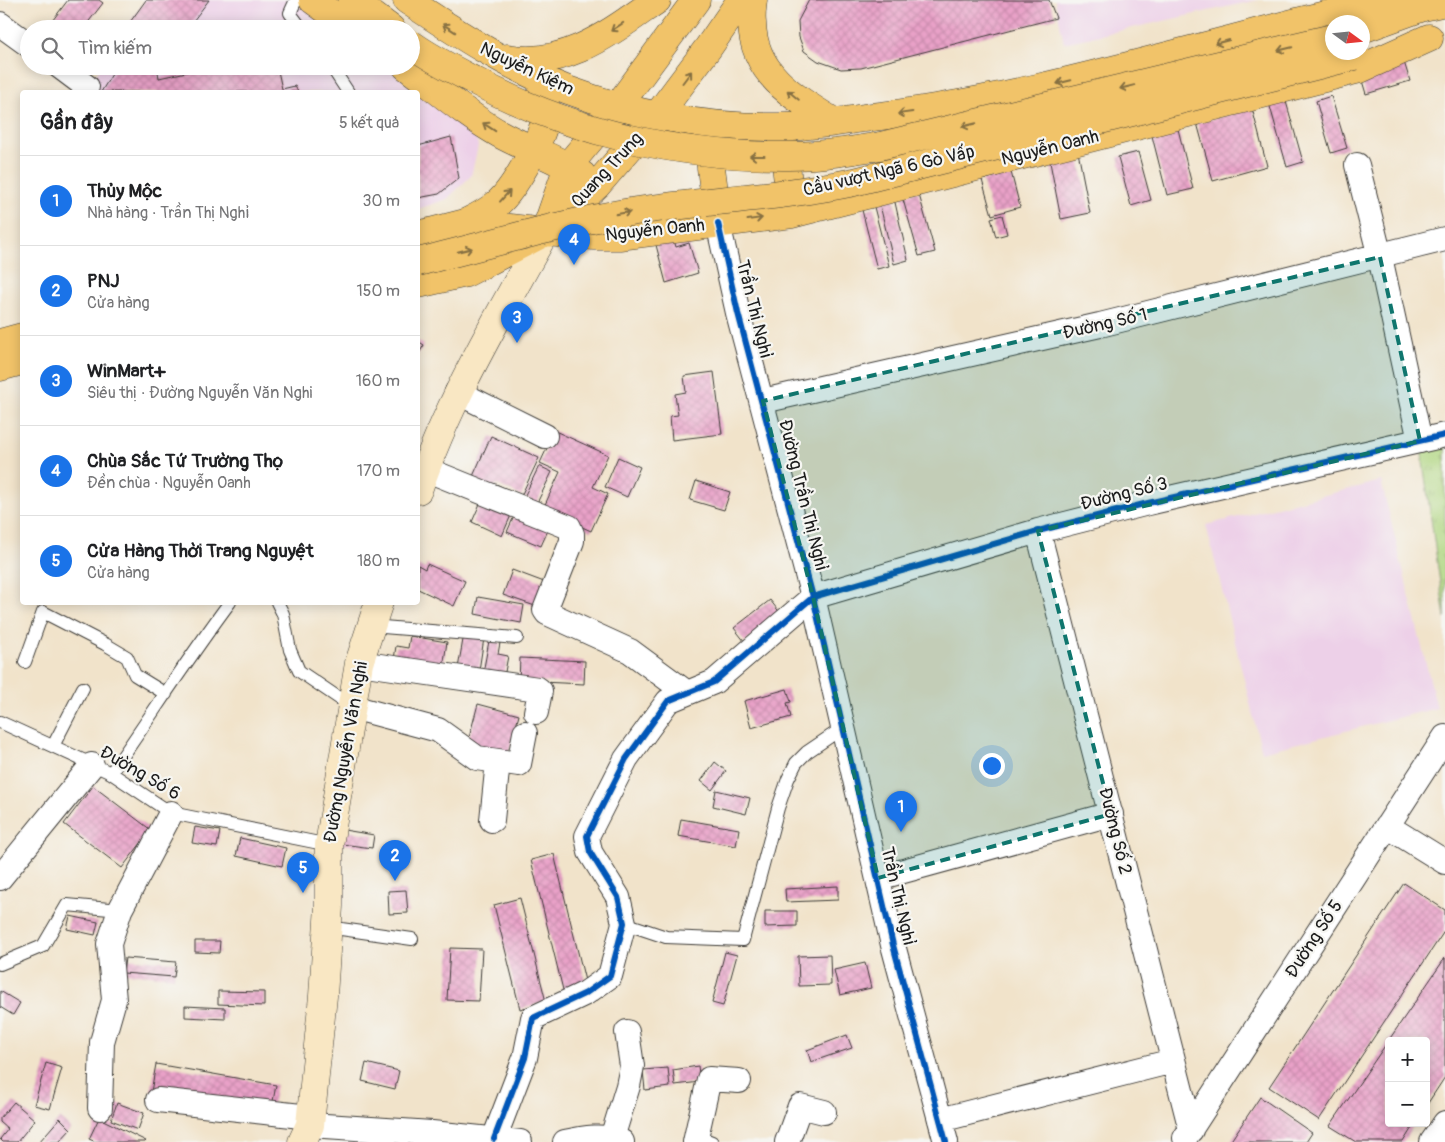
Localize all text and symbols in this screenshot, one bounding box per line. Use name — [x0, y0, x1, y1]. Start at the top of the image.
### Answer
north arrow — [1325, 15, 1370, 60]
search box — [20, 20, 420, 75]
one-way arrow — [610, 22, 624, 32]
one-way arrow — [442, 23, 456, 33]
icon: search — [38, 34, 66, 62]
text: Tìm kiếm — [78, 36, 152, 60]
street label: Nguyễn Kiệm — [476, 37, 578, 101]
one-way arrow — [1214, 38, 1230, 47]
one-way arrow — [1278, 45, 1294, 54]
one-way arrow — [681, 71, 692, 84]
one-way arrow — [1057, 78, 1073, 87]
one-way arrow — [1120, 83, 1136, 92]
one-way arrow — [787, 90, 800, 101]
one-way arrow — [897, 108, 913, 118]
text: Gần đây — [40, 109, 113, 136]
text: 5 kết quả — [339, 113, 400, 133]
one-way arrow — [962, 121, 978, 130]
one-way arrow — [483, 122, 497, 132]
street label: Nguyễn Oanh — [999, 125, 1101, 171]
street label: Quang Trung — [566, 127, 648, 213]
street label: Cầu vượt Ngã 6 Gò Vấp — [801, 139, 977, 202]
one-way arrow — [749, 151, 766, 161]
text: Thủy Mộc — [87, 179, 162, 203]
one-way arrow — [499, 189, 511, 202]
text: 1 — [53, 191, 59, 211]
text: 30 m — [362, 191, 400, 211]
text: Nhà hàng · Trần Thị Nghỉ — [87, 203, 249, 223]
one-way arrow — [615, 208, 631, 218]
street label: Nguyễn Oanh — [604, 213, 706, 247]
one-way arrow — [747, 213, 763, 223]
pin: 4 — [558, 224, 590, 265]
one-way arrow — [456, 245, 472, 254]
street label: Trần Thị Nghỉ — [731, 257, 778, 360]
text: PNJ — [87, 269, 119, 293]
text: 2 — [52, 281, 60, 301]
text: 150 m — [356, 281, 400, 301]
text: Cửa hàng — [87, 293, 150, 313]
pin: 3 — [501, 302, 533, 343]
street label: Đường Số 1 — [1060, 303, 1150, 345]
text: WinMart+ — [87, 359, 165, 383]
text: 3 — [52, 371, 60, 391]
text: 160 m — [356, 371, 400, 391]
text: Siêu thị · Đường Nguyễn Văn Nghi — [87, 383, 312, 403]
street label: Đường Trần Thị Nghỉ — [773, 417, 834, 573]
text: Chùa Sắc Tứ Trường Thọ — [87, 449, 284, 473]
text: 4 — [51, 461, 61, 481]
text: 170 m — [357, 461, 400, 481]
street label: Đường Số 3 — [1078, 472, 1170, 516]
text: Đền chùa · Nguyễn Oanh — [87, 473, 251, 493]
text: Cửa Hàng Thời Trang Nguyệt — [87, 539, 314, 563]
text: 5 — [52, 551, 60, 571]
text: 180 m — [357, 551, 400, 571]
text: Cửa hàng — [87, 563, 150, 583]
street label: Đường Nguyễn Văn Nghi — [319, 660, 373, 844]
street label: Đường Số 6 — [96, 741, 184, 805]
your location — [979, 753, 1005, 779]
street label: Đường Số 2 — [1093, 785, 1137, 877]
pin: 1 — [885, 791, 917, 832]
pin: 2 — [379, 840, 411, 881]
street label: Trần Thị Nghỉ — [876, 844, 921, 947]
pin: 5 — [287, 852, 319, 893]
street label: Đường Số 5 — [1280, 896, 1348, 982]
map controls — [1385, 1037, 1430, 1127]
button: + — [1385, 1037, 1430, 1082]
button: − — [1385, 1082, 1430, 1127]

